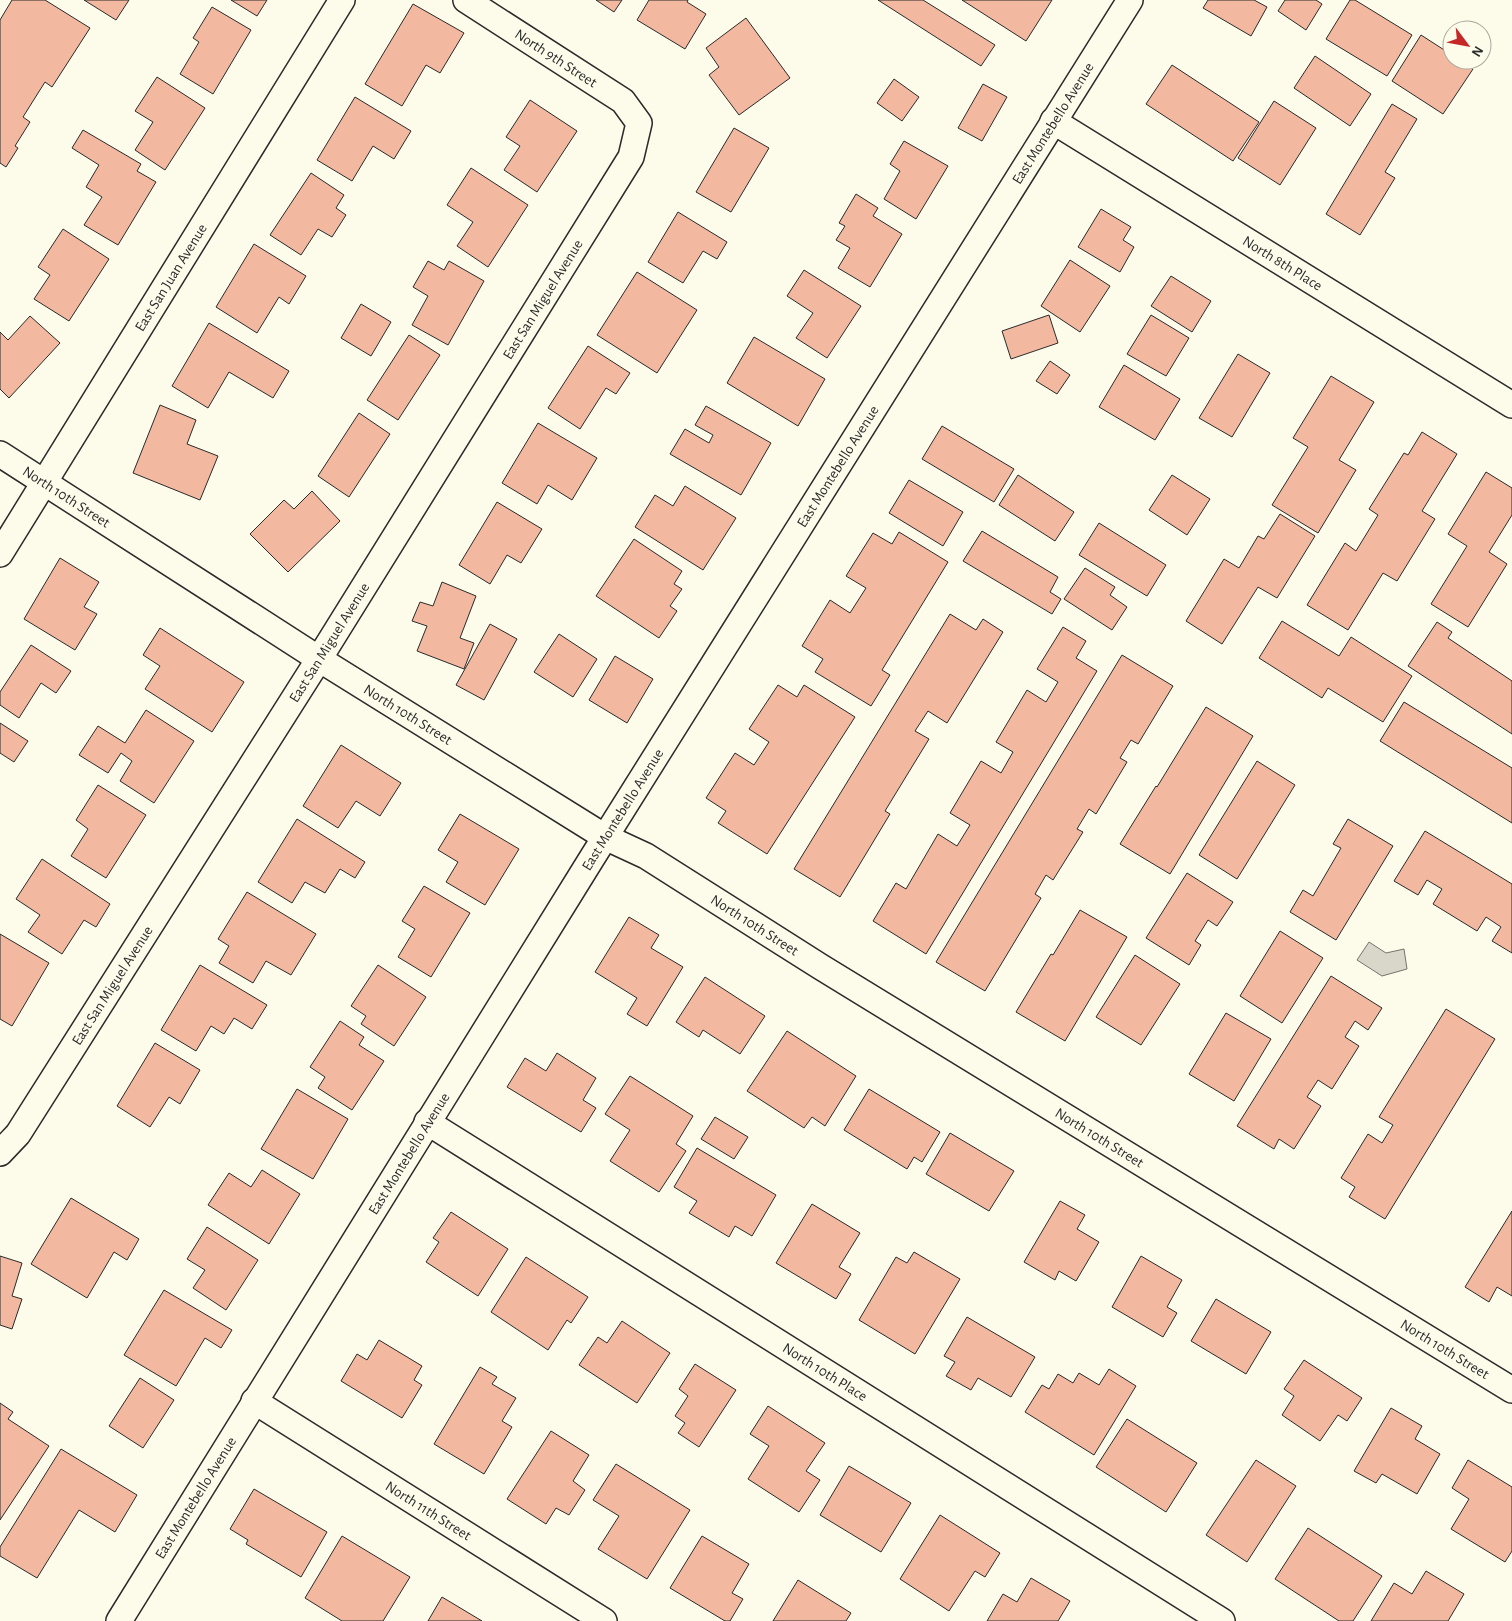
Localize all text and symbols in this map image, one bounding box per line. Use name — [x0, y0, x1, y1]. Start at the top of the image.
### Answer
north arrow — [1442, 20, 1492, 70]
street label: North 9th Street — [512, 26, 600, 91]
text: N — [1469, 44, 1486, 59]
street label: East Montebello Avenue — [1010, 60, 1097, 187]
street label: East San Juan Avenue — [132, 221, 210, 334]
street label: North 8th Place — [1240, 233, 1325, 294]
street label: East San Miguel Avenue — [500, 237, 586, 362]
street label: East Montebello Avenue — [794, 403, 882, 530]
street label: North 10th Street — [20, 464, 113, 531]
street label: East San Miguel Avenue — [287, 580, 373, 705]
street label: North 10th Street — [361, 682, 455, 748]
street label: East Montebello Avenue — [579, 746, 667, 873]
street label: North 10th Street — [708, 892, 801, 959]
street label: East San Miguel Avenue — [69, 923, 156, 1048]
street label: East Montebello Avenue — [366, 1090, 453, 1217]
street label: North 10th Street — [1052, 1105, 1146, 1171]
street label: North 10th Street — [1398, 1317, 1492, 1382]
street label: North 10th Place — [780, 1340, 870, 1404]
street label: East Montebello Avenue — [152, 1434, 239, 1562]
street label: North 11th Street — [383, 1479, 474, 1544]

